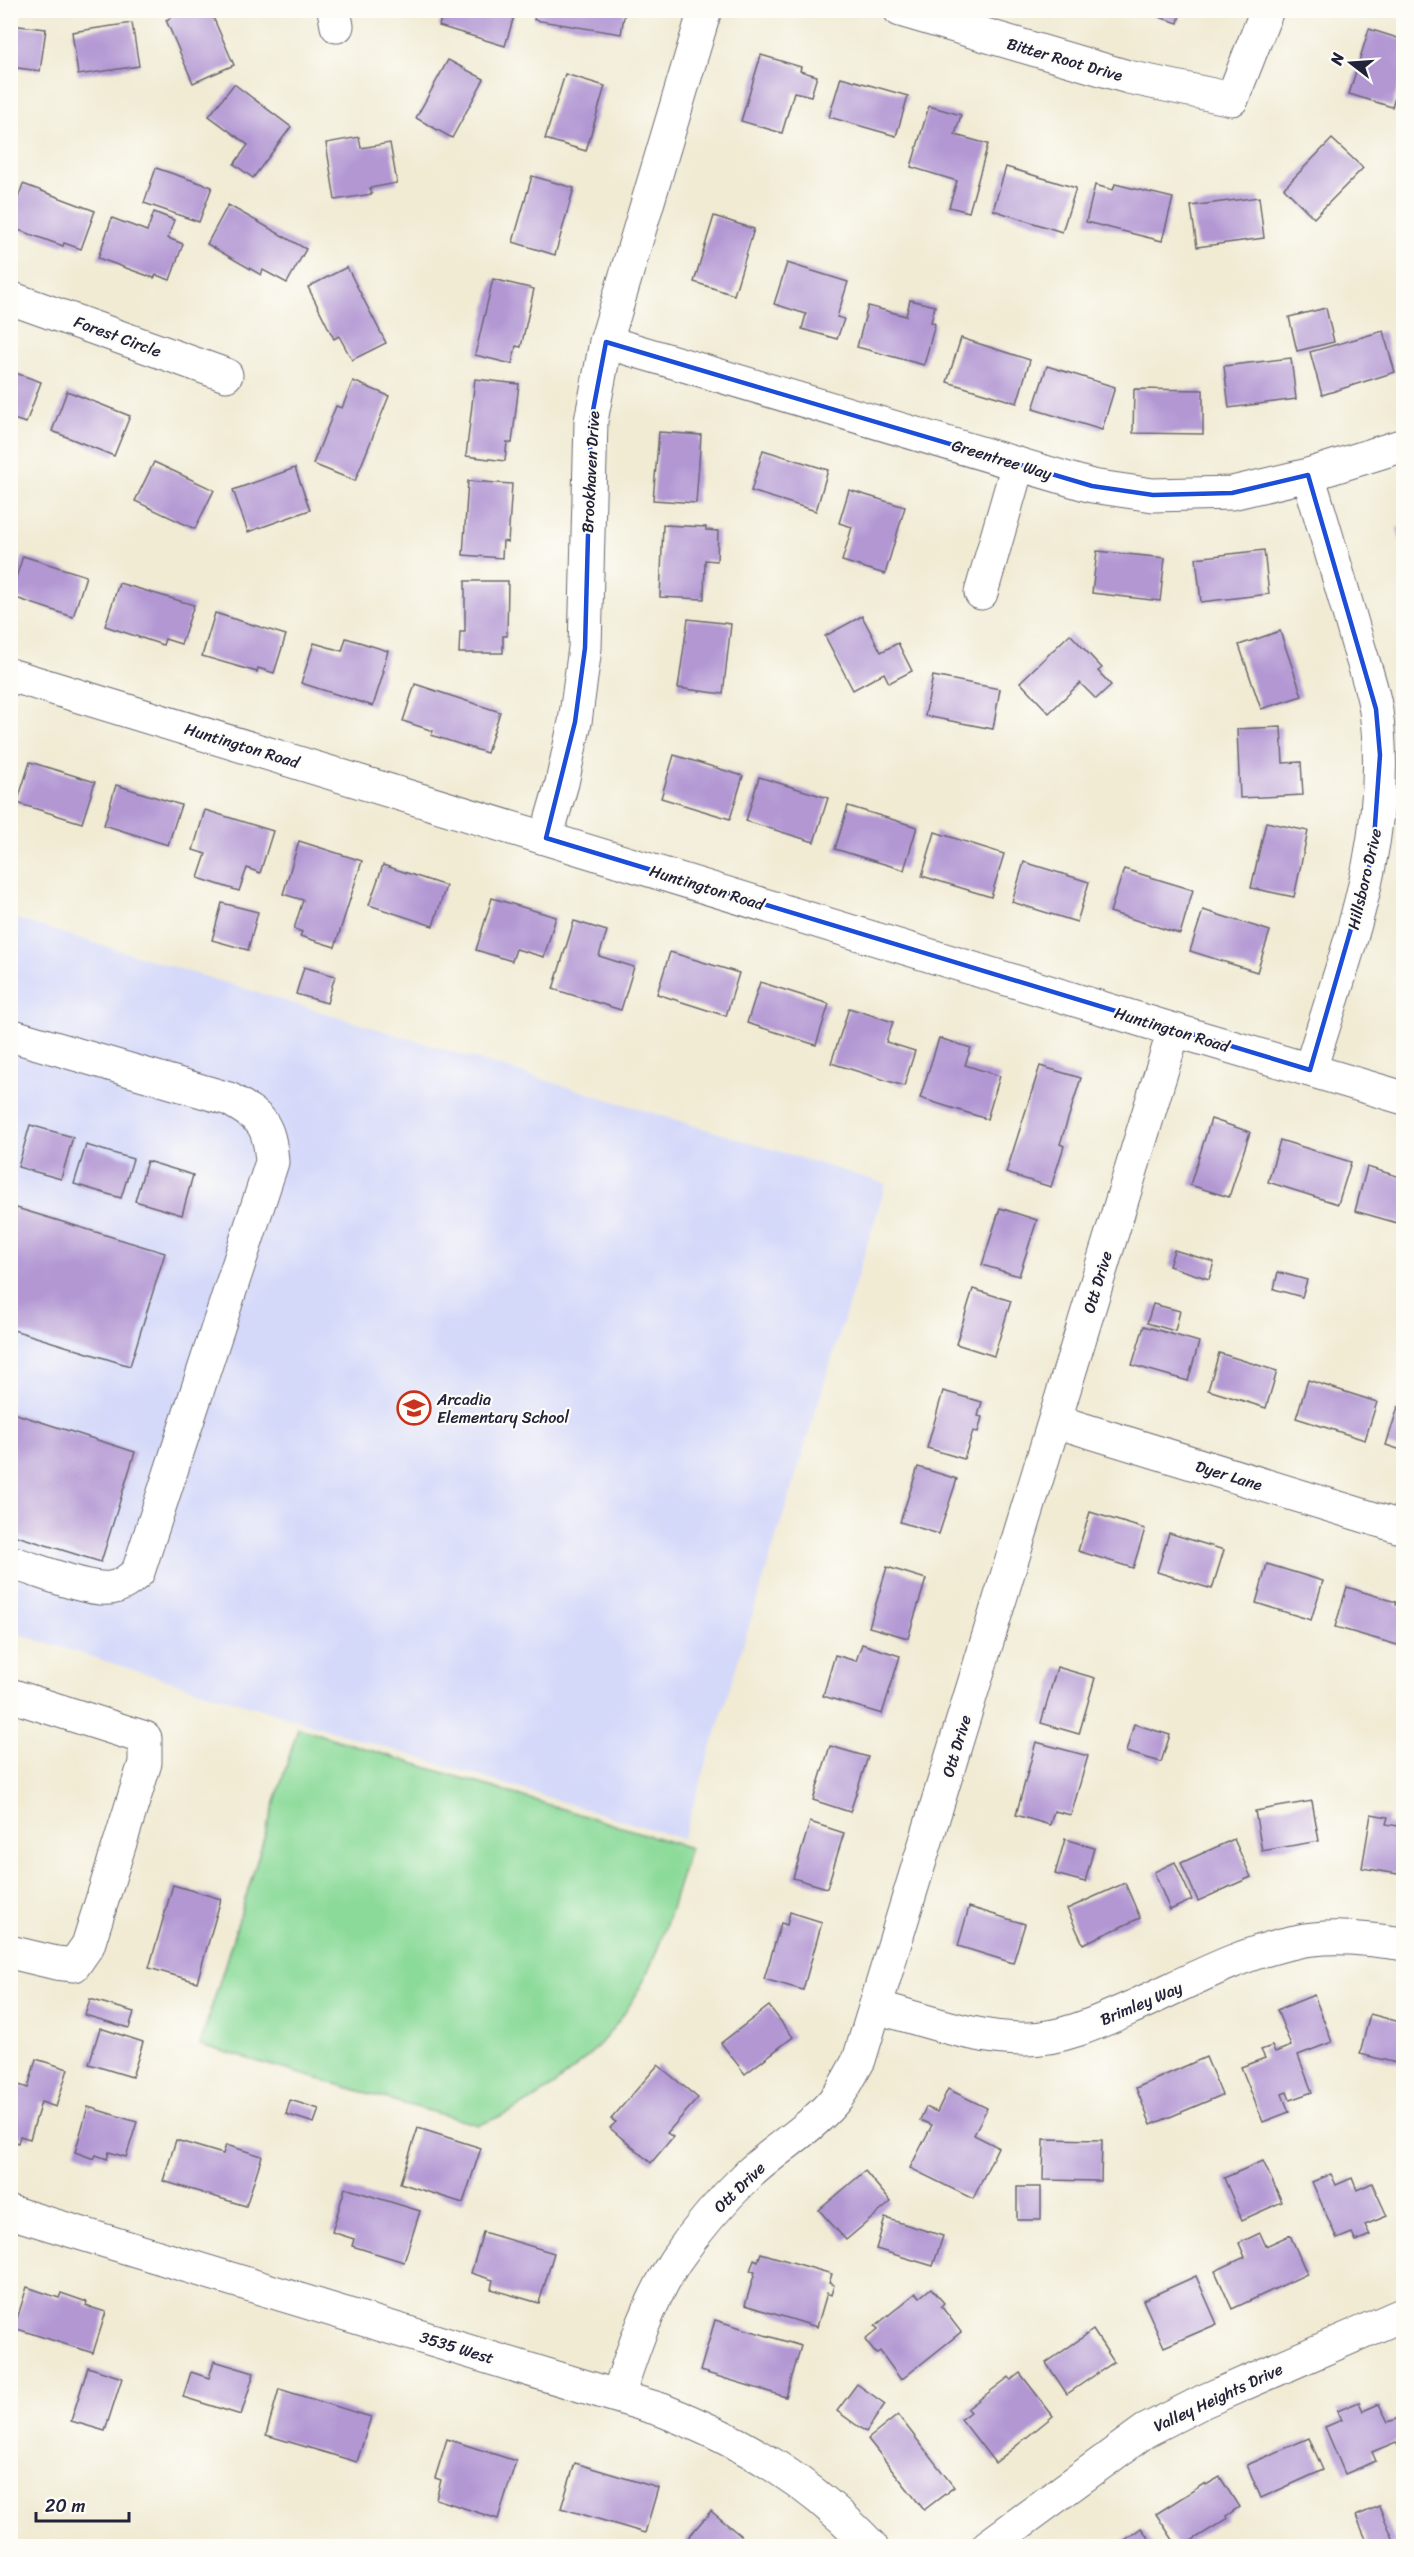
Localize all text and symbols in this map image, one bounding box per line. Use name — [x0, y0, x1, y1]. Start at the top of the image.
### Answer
street label: Bitter Root Drive — [1004, 29, 1126, 90]
north arrow — [1321, 33, 1381, 93]
text: N — [1321, 48, 1353, 69]
street label: Forest Circle — [70, 307, 166, 366]
street label: Brookhaven Drive — [573, 410, 608, 534]
street label: Greentree Way — [948, 430, 1056, 489]
street label: Huntington Road — [181, 714, 304, 777]
street label: Hillsboro Drive — [1339, 826, 1390, 933]
street label: Huntington Road — [646, 856, 769, 919]
street label: Huntington Road — [1111, 998, 1234, 1061]
street label: Ott Drive — [1074, 1247, 1121, 1317]
place label: Arcadia Elementary School — [436, 1385, 569, 1432]
school or university icon: Arcadia Elementary School — [396, 1390, 432, 1426]
street label: Dyer Lane — [1192, 1452, 1266, 1499]
street label: Ott Drive — [933, 1711, 980, 1781]
street label: Brimley Way — [1095, 1973, 1188, 2034]
street label: Ott Drive — [706, 2155, 772, 2220]
street label: 3535 West — [416, 2322, 498, 2372]
street label: Valley Heights Drive — [1149, 2355, 1288, 2440]
scale bar — [36, 2485, 129, 2523]
text: 20 m — [45, 2490, 85, 2522]

